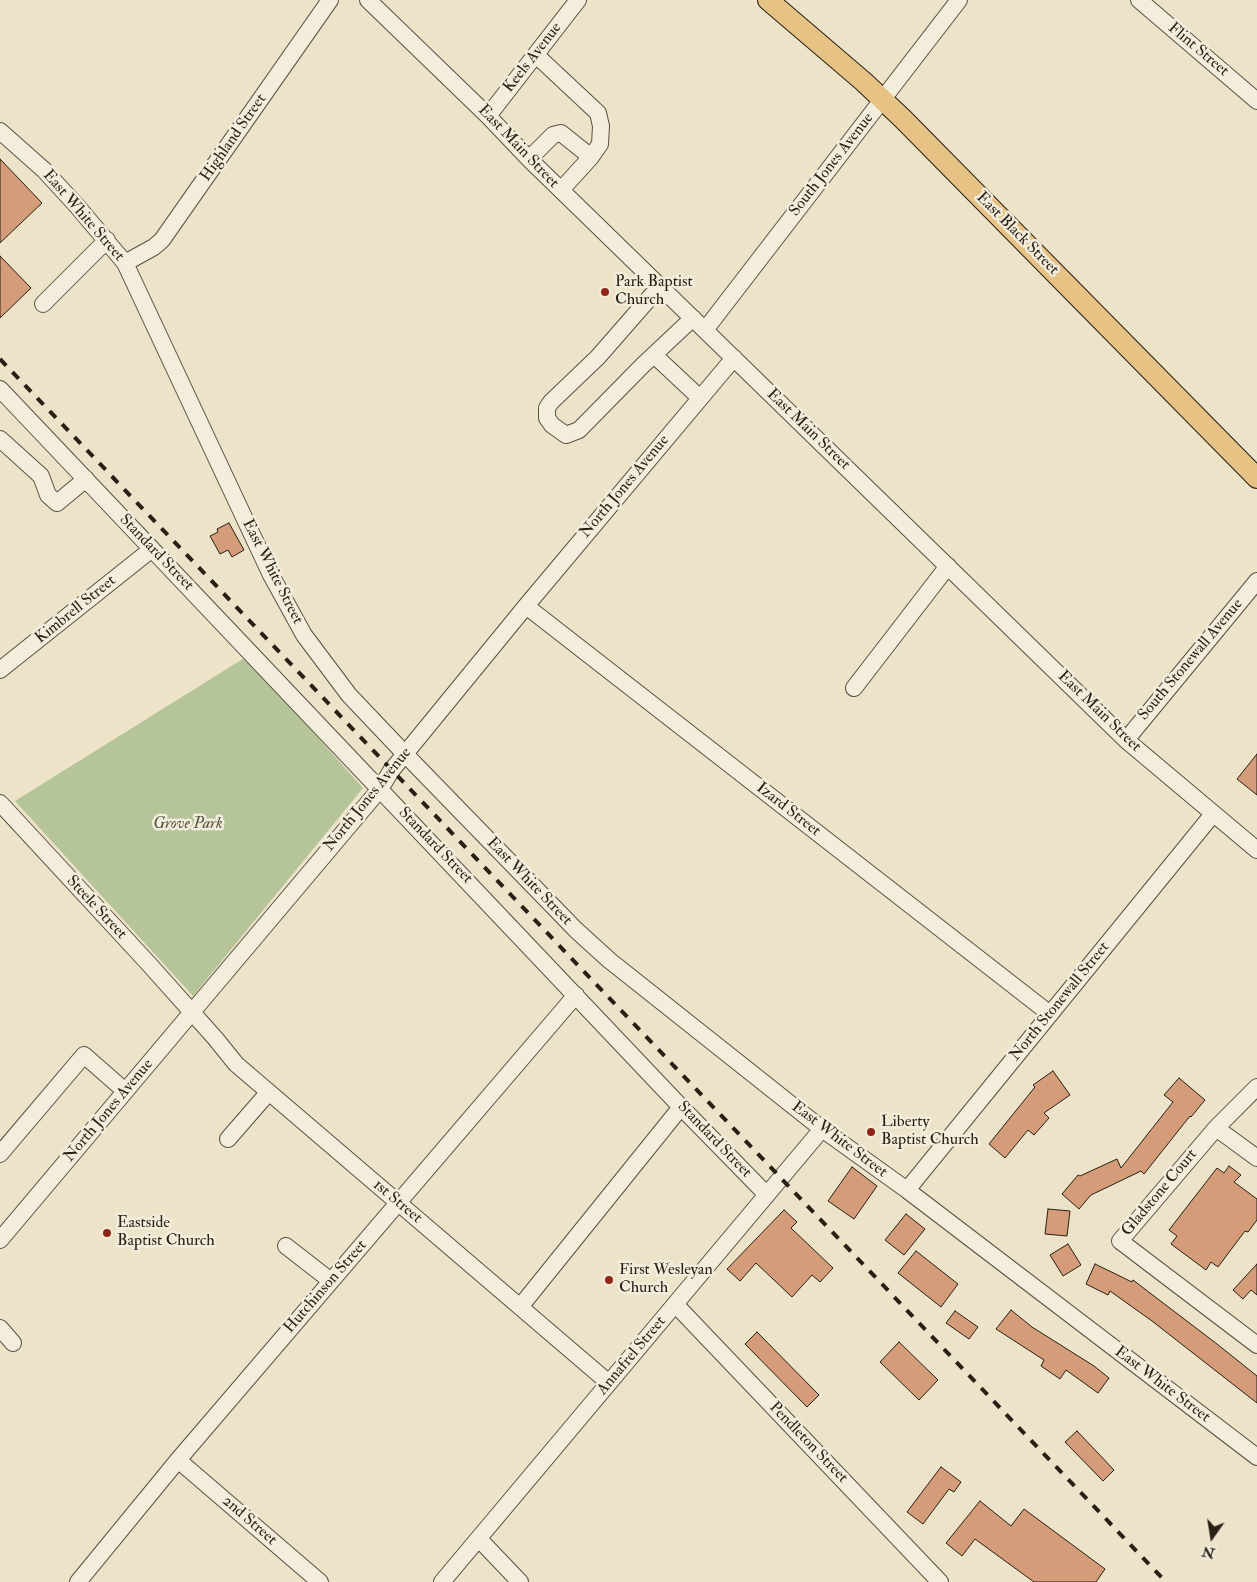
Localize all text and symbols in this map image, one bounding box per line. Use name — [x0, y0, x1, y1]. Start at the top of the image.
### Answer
street label: Keels Avenue — [500, 19, 566, 97]
street label: Flint Street — [1164, 19, 1232, 81]
street label: Highland Street — [197, 91, 271, 185]
street label: East Main Street — [473, 101, 563, 193]
street label: South Jones Avenue — [786, 110, 878, 220]
street label: East White Street — [38, 166, 128, 266]
street label: East Black Street — [972, 189, 1062, 279]
place label: Park Baptist Church — [615, 273, 693, 311]
marker: Park Baptist Church — [599, 286, 611, 298]
street label: East Main Street — [762, 385, 854, 475]
street label: North Jones Avenue — [576, 432, 674, 542]
street label: Standard Street — [115, 511, 197, 595]
street label: East White Street — [237, 516, 307, 628]
street label: Kimbrell Street — [32, 572, 120, 648]
street label: South Stonewall Avenue — [1135, 595, 1247, 725]
street label: East Main Street — [1053, 667, 1145, 757]
street label: North Jones Avenue — [320, 744, 416, 856]
street label: Izard Street — [752, 779, 824, 841]
street label: Standard Street — [394, 804, 476, 888]
park label: Grove Park — [153, 815, 223, 835]
street label: East White Street — [482, 834, 576, 930]
street label: Steele Street — [62, 872, 130, 944]
street label: North Stonewall Street — [1006, 939, 1114, 1065]
street label: North Jones Avenue — [60, 1056, 158, 1166]
street label: Standard Street — [673, 1098, 755, 1182]
street label: East White Street — [787, 1098, 891, 1182]
place label: Liberty Baptist Church — [881, 1113, 979, 1151]
marker: Liberty Baptist Church — [865, 1126, 877, 1138]
street label: Gladstone Court — [1118, 1146, 1202, 1240]
street label: 1st Street — [368, 1176, 426, 1228]
place label: Eastside Baptist Church — [117, 1214, 215, 1252]
marker: Eastside Baptist Church — [101, 1227, 113, 1239]
street label: Hutchinson Street — [280, 1237, 372, 1337]
place label: First Wesleyan Church — [619, 1261, 713, 1299]
marker: First Wesleyan Church — [603, 1274, 615, 1286]
street label: Annafrel Street — [593, 1313, 671, 1399]
street label: East White Street — [1110, 1343, 1214, 1427]
street label: Pendleton Street — [764, 1398, 852, 1488]
street label: 2nd Street — [218, 1492, 280, 1550]
north arrow — [1187, 1512, 1237, 1562]
text: N — [1200, 1542, 1217, 1562]

